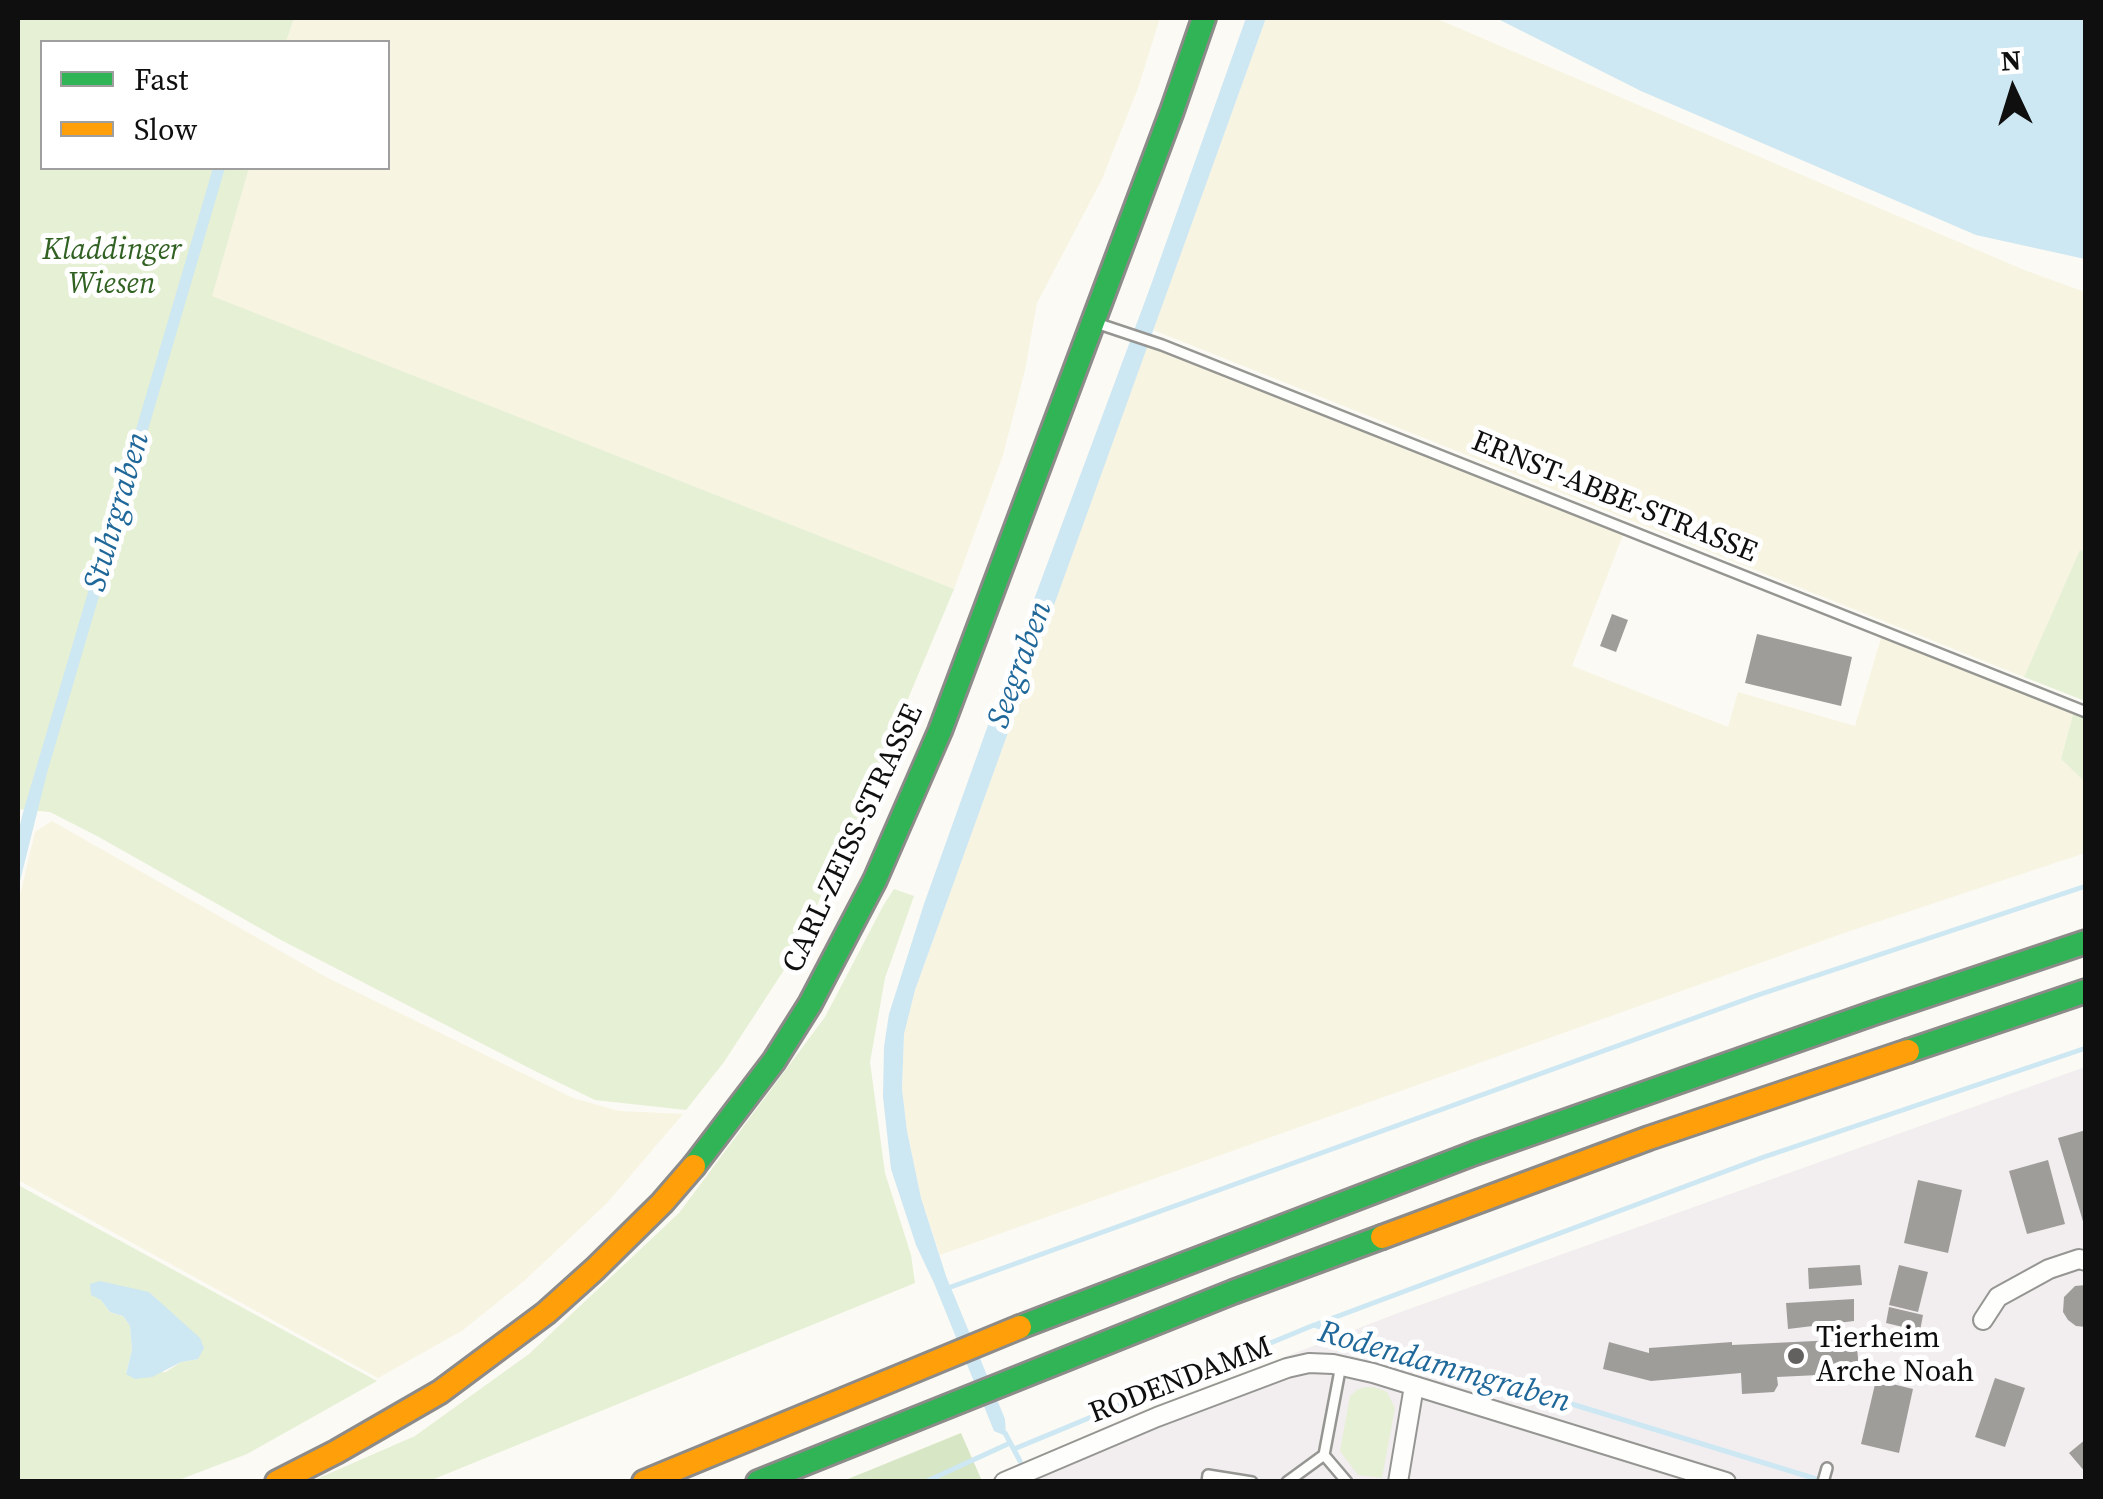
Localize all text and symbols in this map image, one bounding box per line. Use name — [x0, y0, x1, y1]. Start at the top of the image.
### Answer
legend — [40, 40, 390, 170]
north arrow — [1963, 40, 2063, 140]
text: N — [1999, 40, 2022, 80]
text: Fast — [134, 59, 188, 100]
text: Slow — [134, 109, 197, 150]
park label: Kladdinger Wiesen — [42, 233, 182, 304]
street label: ERNST-ABBE-STRASSE — [1466, 424, 1762, 572]
water label: Stuhrgraben — [77, 428, 159, 596]
water label: Seegraben — [980, 596, 1062, 734]
street label: CARL-ZEISS-STRASSE — [776, 699, 932, 979]
water label: Rodendammgraben — [1314, 1314, 1574, 1422]
place label: Tierheim Arche Noah — [1816, 1321, 1974, 1392]
street label: RODENDAMM — [1085, 1330, 1277, 1432]
marker: Tierheim Arche Noah — [1785, 1345, 1807, 1367]

